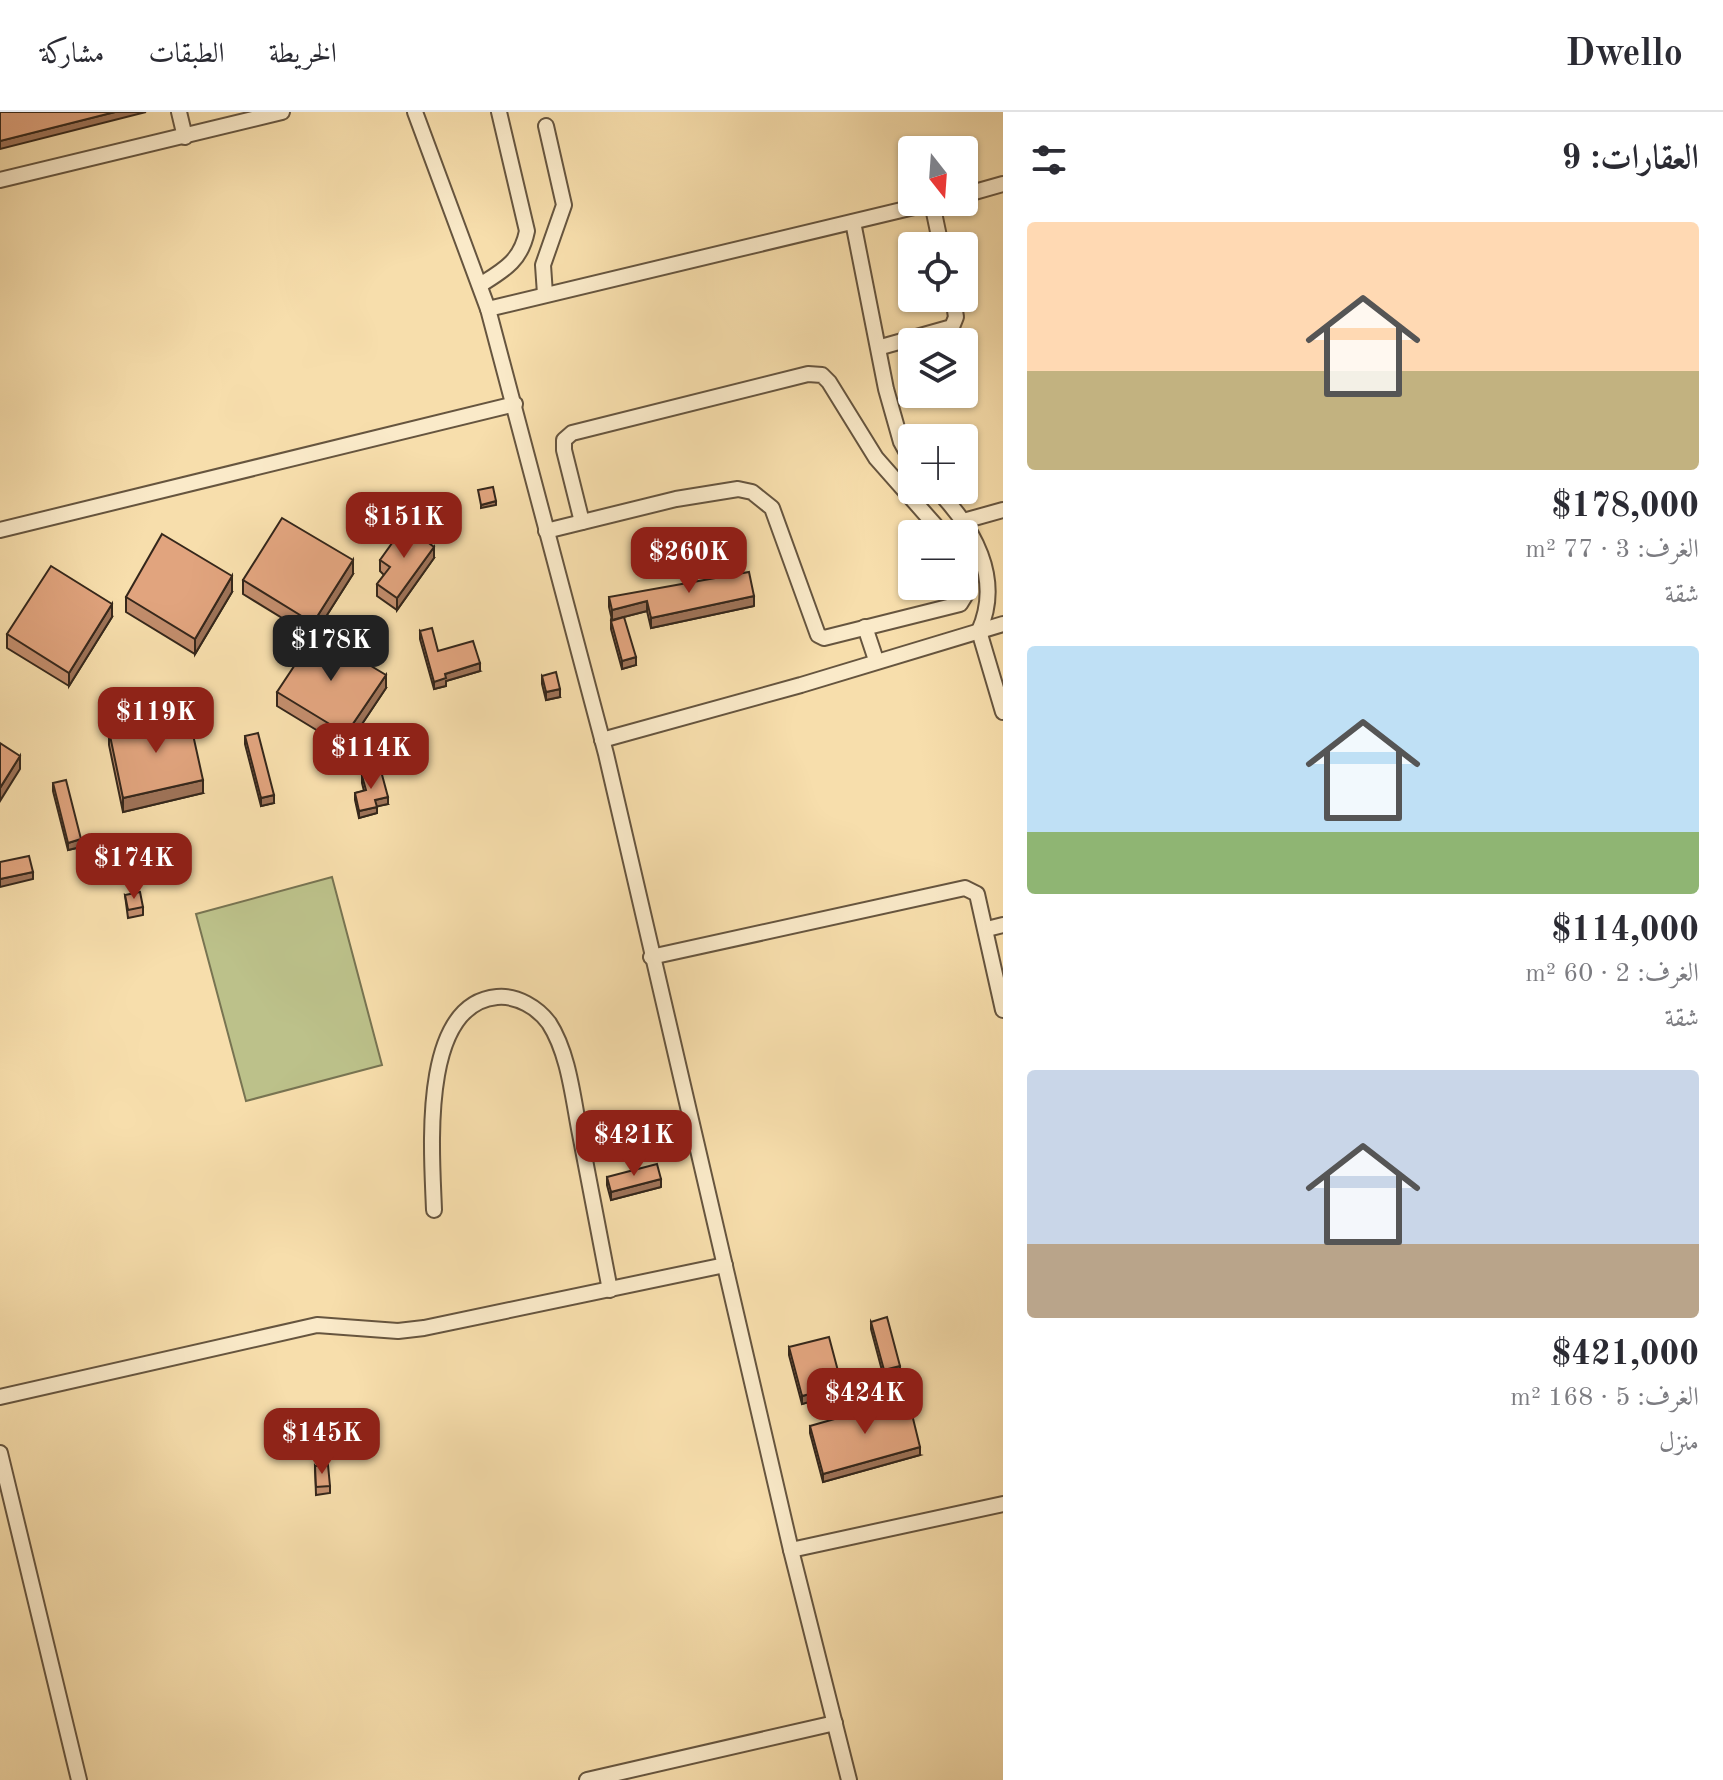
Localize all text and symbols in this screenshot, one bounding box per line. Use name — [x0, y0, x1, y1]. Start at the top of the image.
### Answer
text: Dwello — [1565, 36, 1683, 74]
text: مشاركة — [40, 41, 104, 69]
text: الطبقات — [148, 41, 225, 69]
text: الخريطة — [269, 41, 337, 69]
north arrow — [898, 136, 978, 216]
map controls — [898, 136, 978, 600]
icon: filters — [1027, 138, 1071, 182]
text: العقارات: 9 — [1561, 142, 1699, 176]
button: locate — [898, 232, 978, 312]
icon: home — [1291, 274, 1435, 418]
button: layers — [898, 328, 978, 408]
button: + — [898, 424, 978, 504]
text: $178,000 — [1551, 490, 1699, 524]
pin: $151K — [348, 492, 460, 560]
text: $151K — [364, 505, 444, 531]
button: − — [898, 520, 978, 600]
pin: $260K — [633, 527, 745, 595]
text: الغرف: 3 · 77 m² — [1525, 537, 1699, 563]
text: $260K — [649, 540, 729, 566]
text: شقة — [1665, 582, 1699, 608]
pin: $178K — [275, 615, 387, 683]
text: $178K — [291, 628, 371, 654]
pin: $119K — [100, 687, 212, 755]
icon: home — [1291, 698, 1435, 842]
text: $119K — [116, 700, 196, 726]
pin: $114K — [315, 723, 427, 791]
text: $114K — [331, 736, 411, 762]
pin: $174K — [78, 833, 190, 901]
text: $174K — [94, 846, 174, 872]
text: $114,000 — [1551, 914, 1699, 948]
text: الغرف: 2 · 60 m² — [1525, 961, 1699, 987]
text: شقة — [1665, 1006, 1699, 1032]
pin: $421K — [578, 1110, 690, 1178]
icon: home — [1291, 1122, 1435, 1266]
text: $421K — [594, 1123, 674, 1149]
text: $421,000 — [1551, 1338, 1699, 1372]
pin: $424K — [809, 1368, 921, 1436]
text: $424K — [825, 1381, 905, 1407]
text: الغرف: 5 · 168 m² — [1510, 1385, 1699, 1411]
pin: $145K — [266, 1408, 378, 1476]
text: $145K — [282, 1421, 362, 1447]
text: منزل — [1659, 1430, 1699, 1456]

